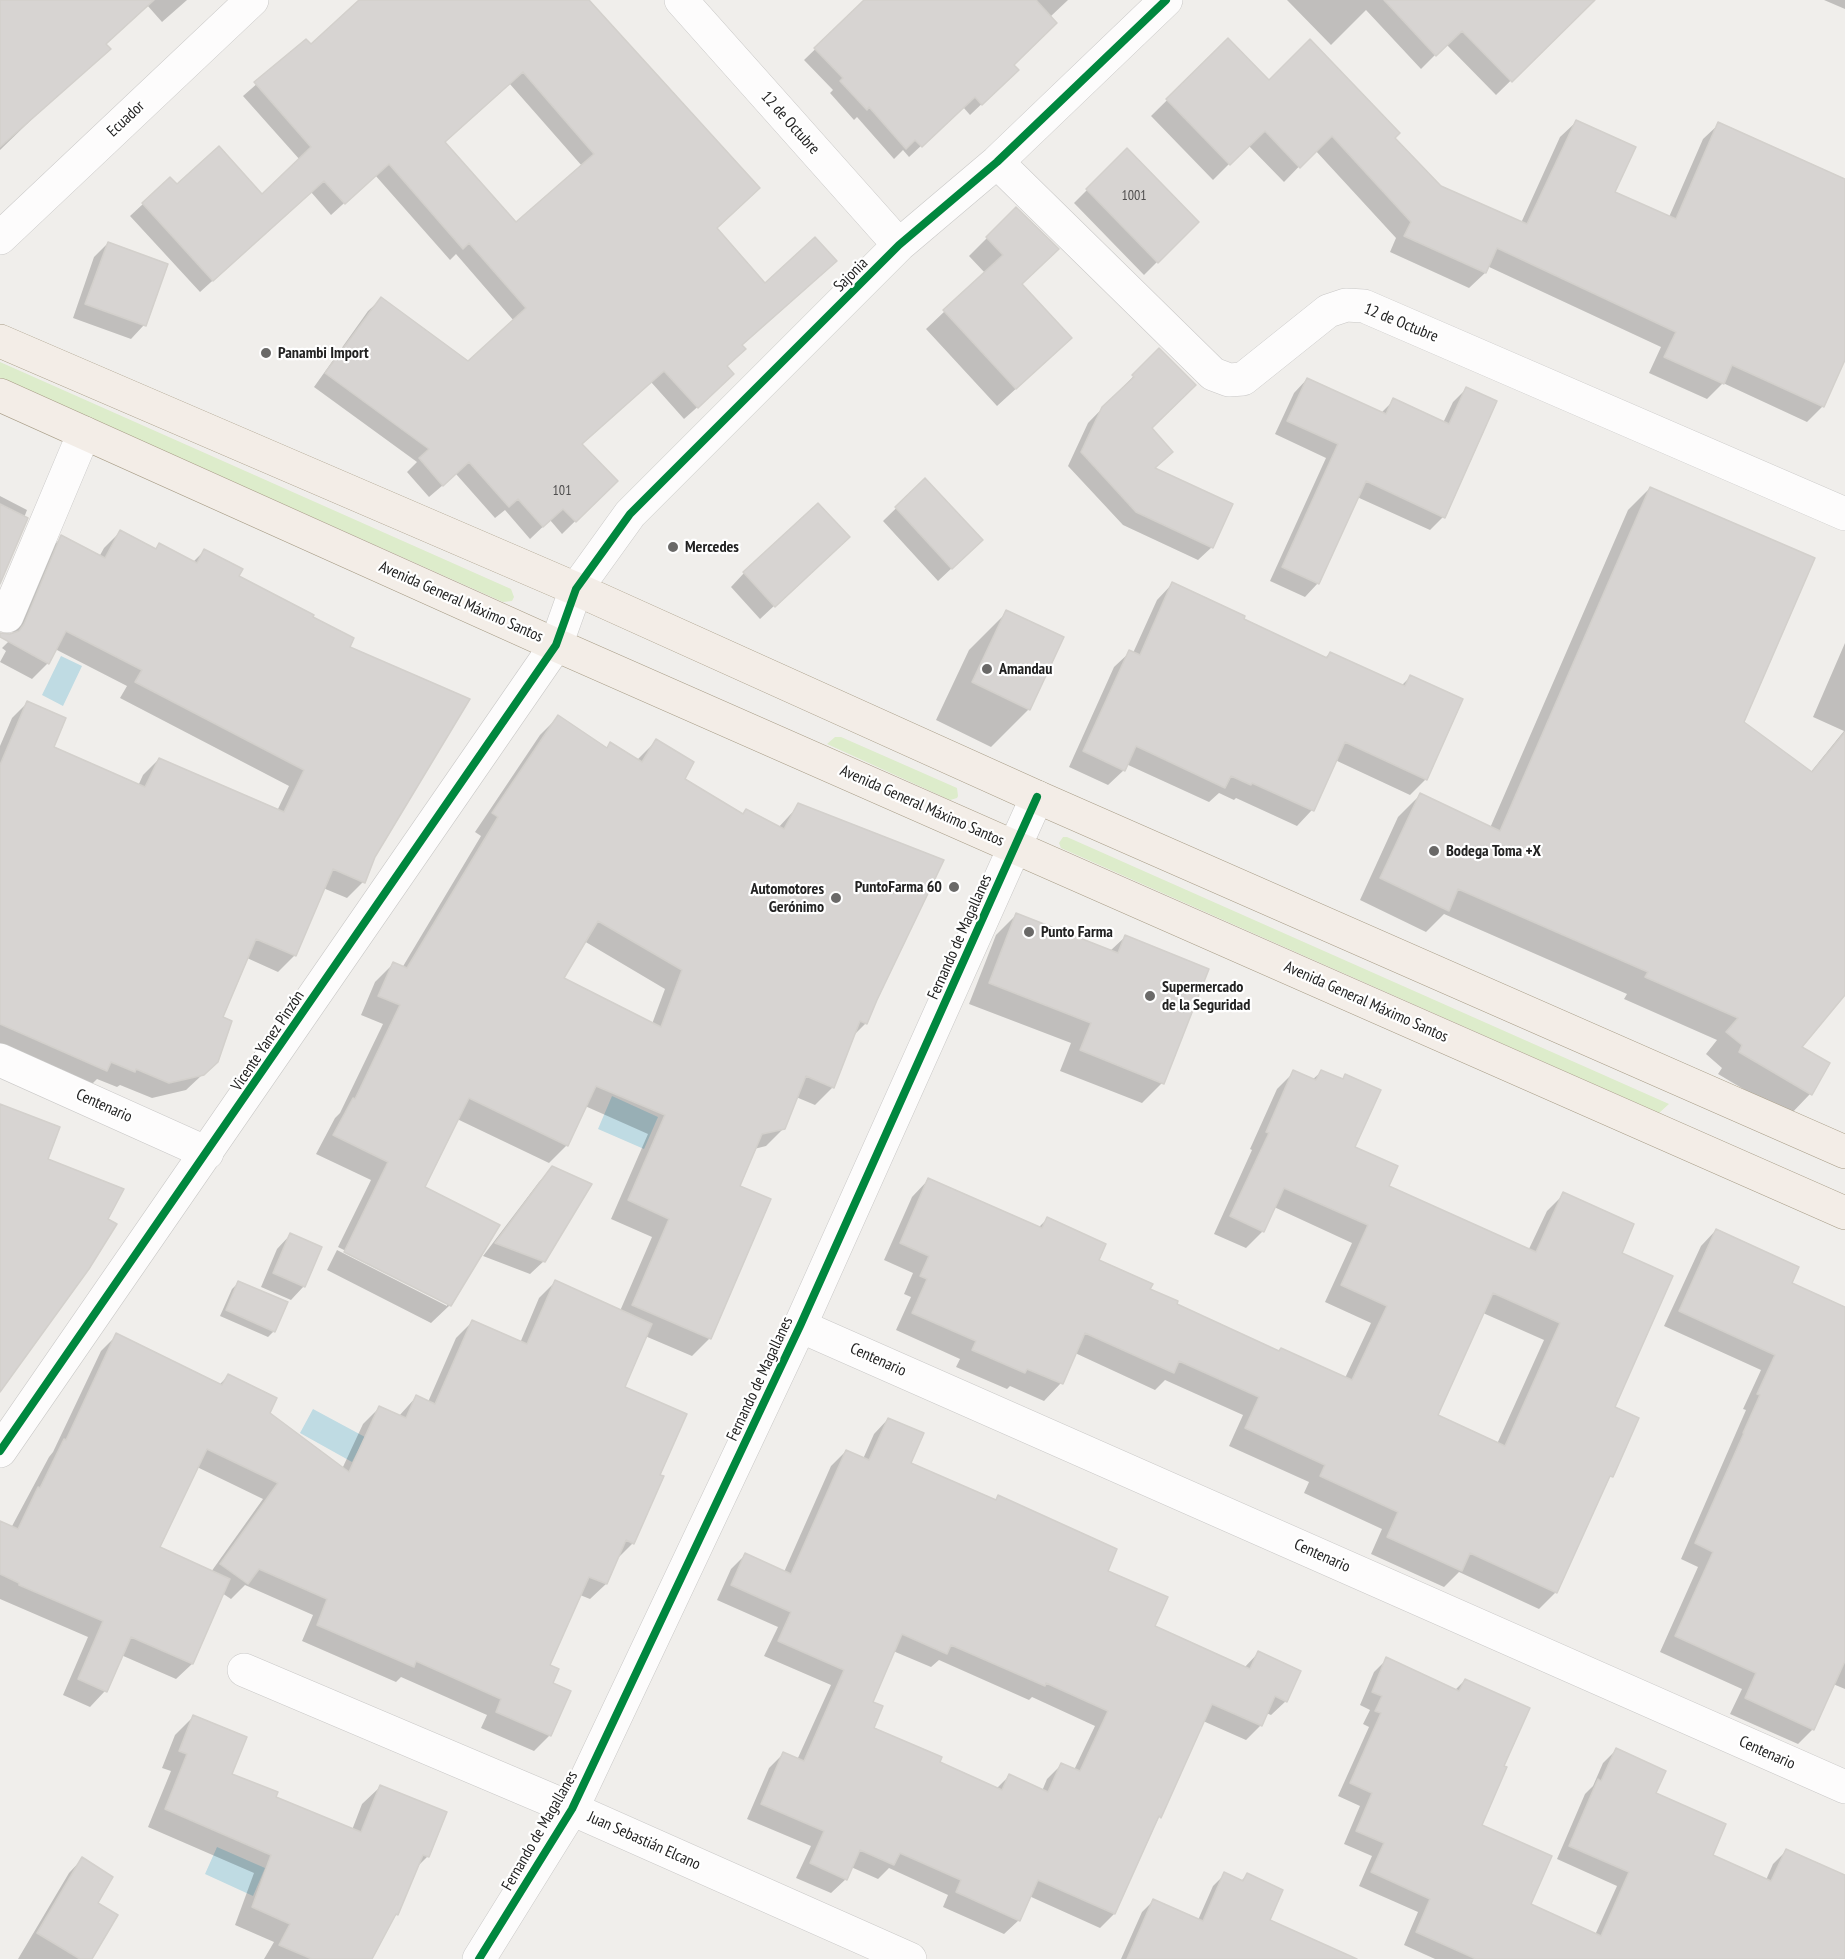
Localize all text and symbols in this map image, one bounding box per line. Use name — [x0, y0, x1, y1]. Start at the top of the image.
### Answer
street label: 12 de Octubre — [757, 87, 823, 159]
street label: Ecuador — [103, 97, 149, 141]
house number: 1001 — [1121, 188, 1147, 204]
street label: Sajonia — [830, 254, 872, 296]
street label: 12 de Octubre — [1361, 299, 1441, 347]
place label: Panambi Import — [278, 343, 369, 363]
marker: Panambi Import — [259, 346, 273, 360]
house number: 101 — [553, 483, 571, 499]
place label: Mercedes — [685, 537, 739, 557]
marker: Mercedes — [666, 540, 680, 554]
street label: Avenida General Máximo Santos — [376, 557, 546, 647]
place label: Amandau — [999, 659, 1052, 679]
marker: Amandau — [980, 662, 994, 676]
street label: Avenida General Máximo Santos — [837, 761, 1007, 851]
place label: Bodega Toma +X — [1446, 841, 1541, 861]
marker: Bodega Toma +X — [1427, 844, 1441, 858]
street label: Fernando de Magallanes — [924, 871, 996, 1003]
place label: PuntoFarma 60 — [855, 877, 942, 897]
place label: Automotores Gerónimo — [750, 879, 824, 917]
marker: PuntoFarma 60 — [947, 880, 961, 894]
marker: Automotores Gerónimo — [829, 891, 843, 905]
place label: Punto Farma — [1041, 922, 1113, 942]
marker: Punto Farma — [1022, 925, 1036, 939]
street label: Avenida General Máximo Santos — [1281, 957, 1451, 1047]
place label: Supermercado de la Seguridad — [1162, 977, 1250, 1015]
street label: Vicente Yanez Pinzón — [227, 987, 309, 1095]
marker: Supermercado de la Seguridad — [1143, 989, 1157, 1003]
street label: Centenario — [73, 1085, 135, 1127]
street label: Fernando de Magallanes — [723, 1314, 797, 1444]
street label: Centenario — [847, 1339, 909, 1381]
street label: Centenario — [1291, 1535, 1353, 1577]
street label: Centenario — [1736, 1732, 1798, 1774]
street label: Fernando de Magallanes — [498, 1768, 582, 1894]
street label: Juan Sebastián Elcano — [585, 1808, 703, 1874]

